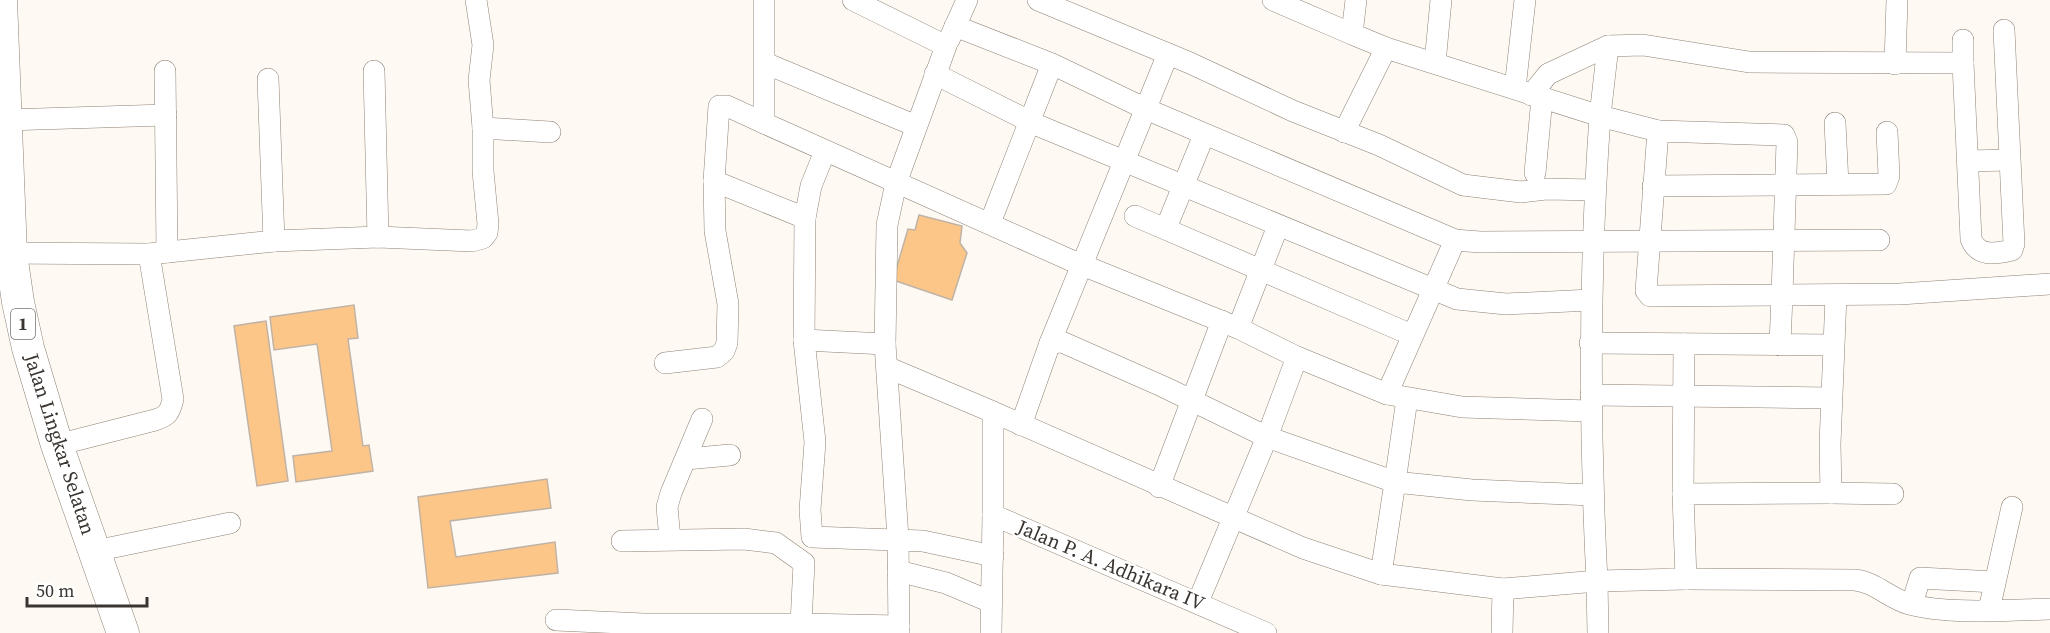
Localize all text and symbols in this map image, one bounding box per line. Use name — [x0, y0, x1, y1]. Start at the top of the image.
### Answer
road number: 1 — [11, 309, 35, 339]
street label: Jalan Lingkar Selatan — [17, 349, 103, 538]
street label: Jalan P. A. Adhikara IV — [1012, 512, 1210, 617]
scale bar — [27, 570, 147, 608]
text: 50 m — [36, 578, 74, 603]

